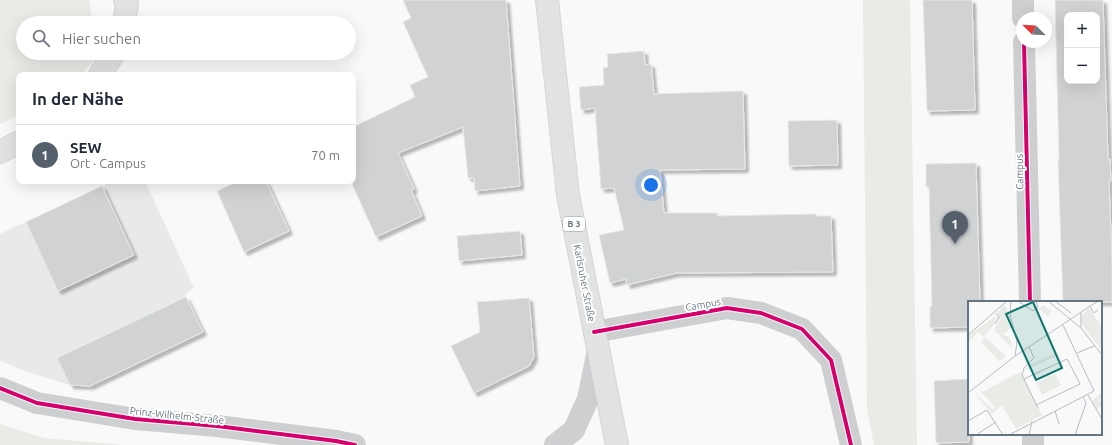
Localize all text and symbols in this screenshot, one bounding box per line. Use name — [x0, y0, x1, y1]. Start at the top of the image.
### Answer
north arrow — [1016, 12, 1052, 48]
map controls — [1064, 12, 1100, 84]
button: + — [1064, 12, 1100, 48]
search box — [16, 16, 356, 60]
icon: search — [30, 27, 52, 49]
text: Hier suchen — [62, 30, 141, 47]
button: − — [1064, 48, 1100, 84]
text: In der Nähe — [32, 89, 124, 108]
text: SEW — [70, 139, 102, 156]
text: 1 — [41, 148, 49, 162]
text: 70 m — [311, 148, 340, 162]
street label: Campus — [1014, 154, 1025, 190]
text: Ort · Campus — [70, 156, 146, 170]
your location — [641, 175, 661, 195]
pin: 1 — [942, 211, 968, 244]
road number: B 3 — [563, 217, 585, 231]
street label: Karlsruher Straße — [572, 244, 597, 323]
street label: Campus — [684, 296, 722, 313]
inset map — [968, 301, 1102, 435]
street label: Prinz-Wilhelm-Straße — [129, 405, 225, 426]

